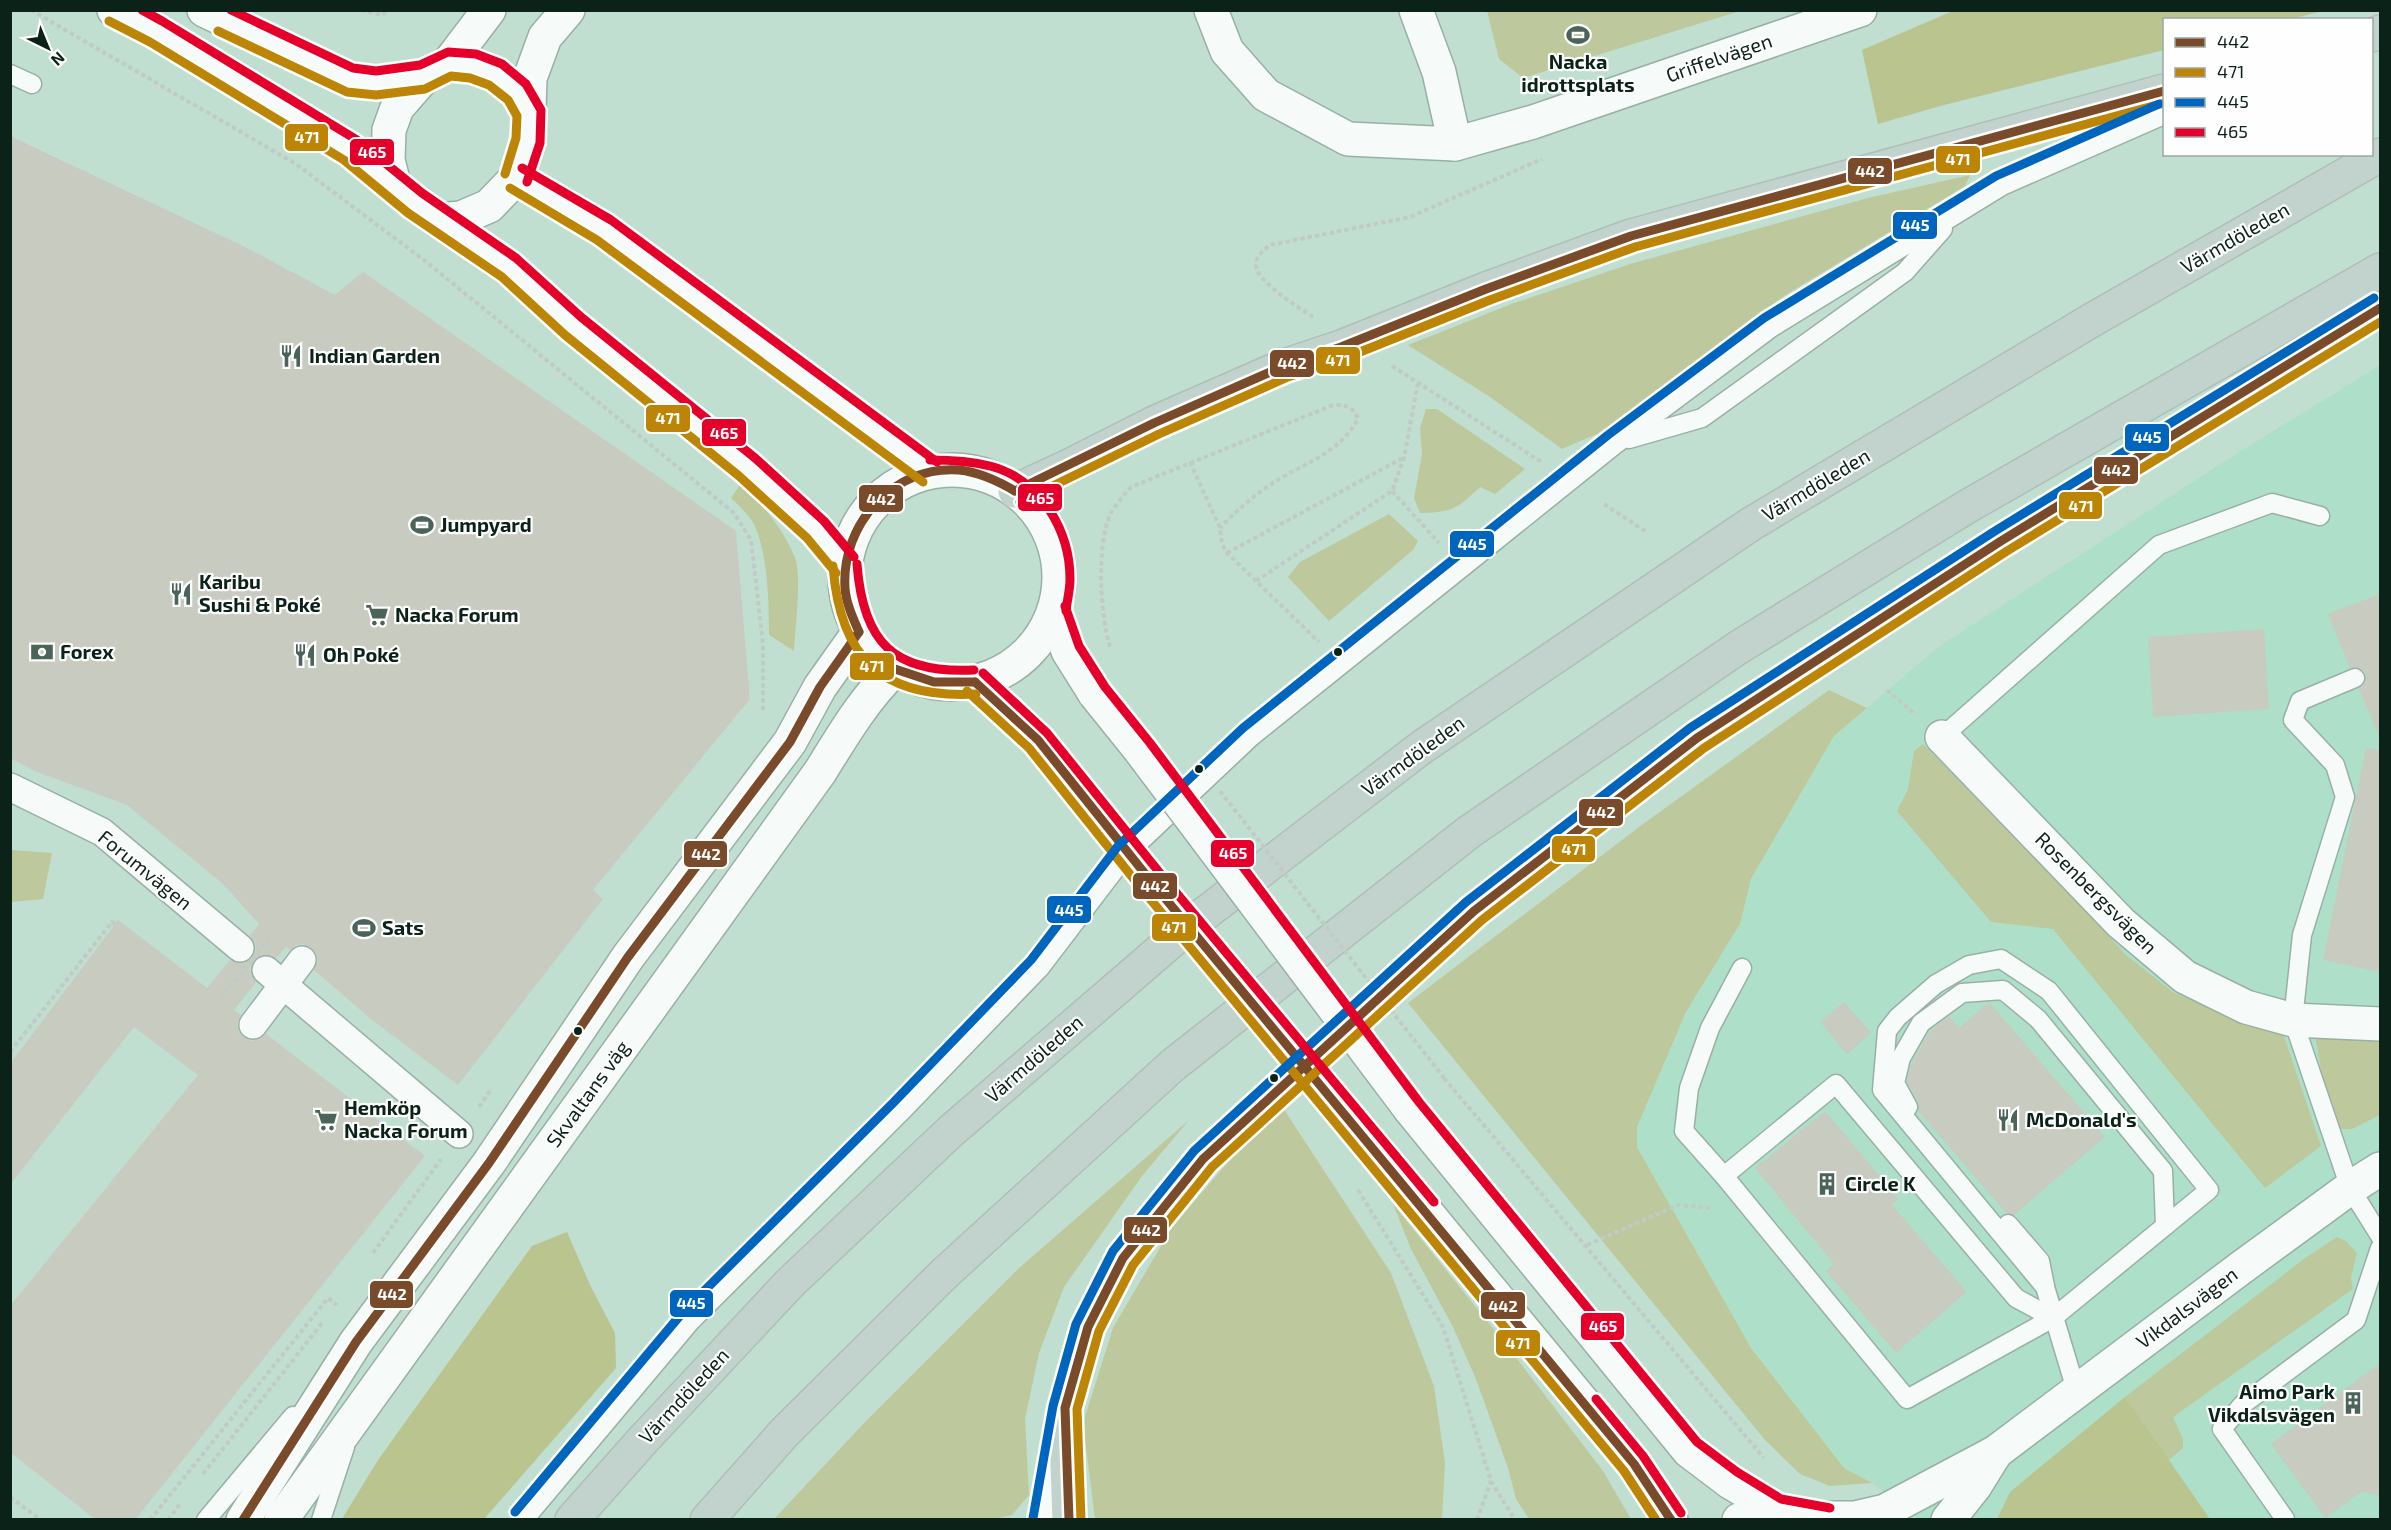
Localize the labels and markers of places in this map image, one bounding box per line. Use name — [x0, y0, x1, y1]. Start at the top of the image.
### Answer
sports icon: Nacka idrottsplats — [1565, 22, 1591, 48]
place label: Nacka idrottsplats — [1521, 49, 1635, 96]
restaurant icon: Indian Garden — [278, 343, 304, 369]
place label: Indian Garden — [309, 343, 440, 367]
sports icon: Jumpyard — [409, 512, 435, 538]
place label: Jumpyard — [440, 512, 532, 537]
place label: Karibu Sushi & Poké — [199, 569, 321, 616]
restaurant icon: Karibu Sushi & Poké — [168, 581, 194, 607]
supermarket icon: Nacka Forum — [364, 602, 390, 628]
place label: Nacka Forum — [395, 602, 519, 626]
bank icon: Forex — [29, 639, 55, 665]
place label: Forex — [60, 639, 114, 663]
restaurant icon: Oh Poké — [292, 642, 318, 668]
place label: Oh Poké — [323, 642, 399, 666]
unlabelled marker — [1332, 646, 1344, 658]
unlabelled marker — [1193, 763, 1205, 775]
sports icon: Sats — [351, 915, 377, 941]
place label: Sats — [382, 915, 424, 939]
unlabelled marker — [572, 1025, 584, 1037]
unlabelled marker — [1268, 1072, 1280, 1084]
place label: Hemköp Nacka Forum — [344, 1095, 468, 1142]
supermarket icon: Hemköp Nacka Forum — [313, 1107, 339, 1133]
restaurant icon: McDonald's — [1995, 1107, 2021, 1133]
place label: McDonald's — [2026, 1107, 2137, 1131]
building icon: Circle K — [1814, 1171, 1840, 1197]
place label: Circle K — [1845, 1171, 1916, 1195]
place label: Aimo Park Vikdalsvägen — [2208, 1379, 2336, 1426]
building icon: Aimo Park Vikdalsvägen — [2340, 1390, 2366, 1416]

